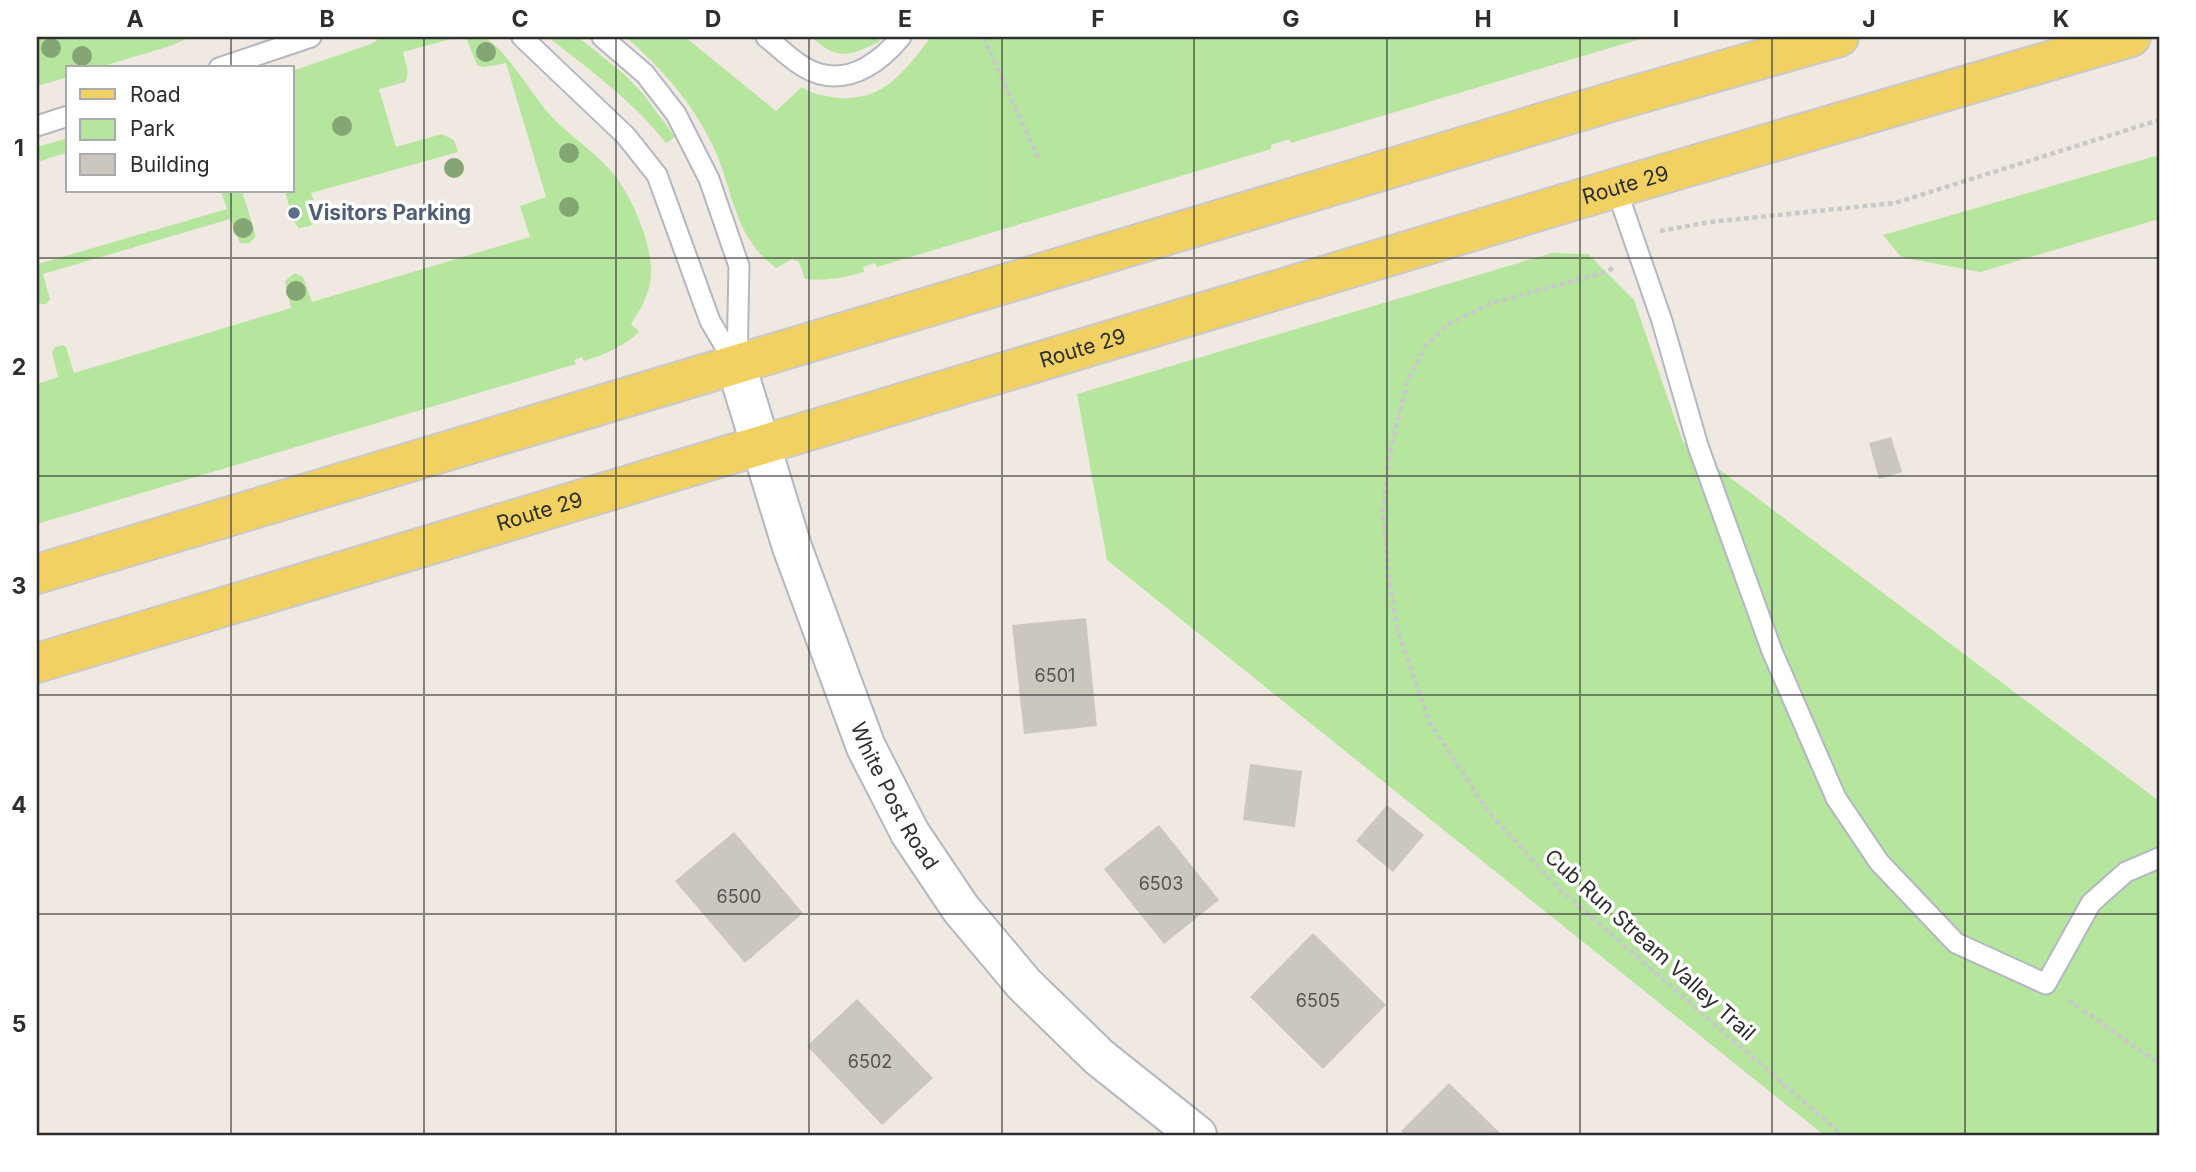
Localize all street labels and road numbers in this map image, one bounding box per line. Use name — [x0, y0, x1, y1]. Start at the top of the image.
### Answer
street label: Route 29 — [1579, 160, 1672, 209]
street label: Route 29 — [1036, 323, 1129, 373]
street label: Route 29 — [493, 487, 586, 536]
street label: White Post Road — [846, 719, 944, 874]
street label: Cub Run Stream Valley Trail — [1540, 844, 1761, 1046]

